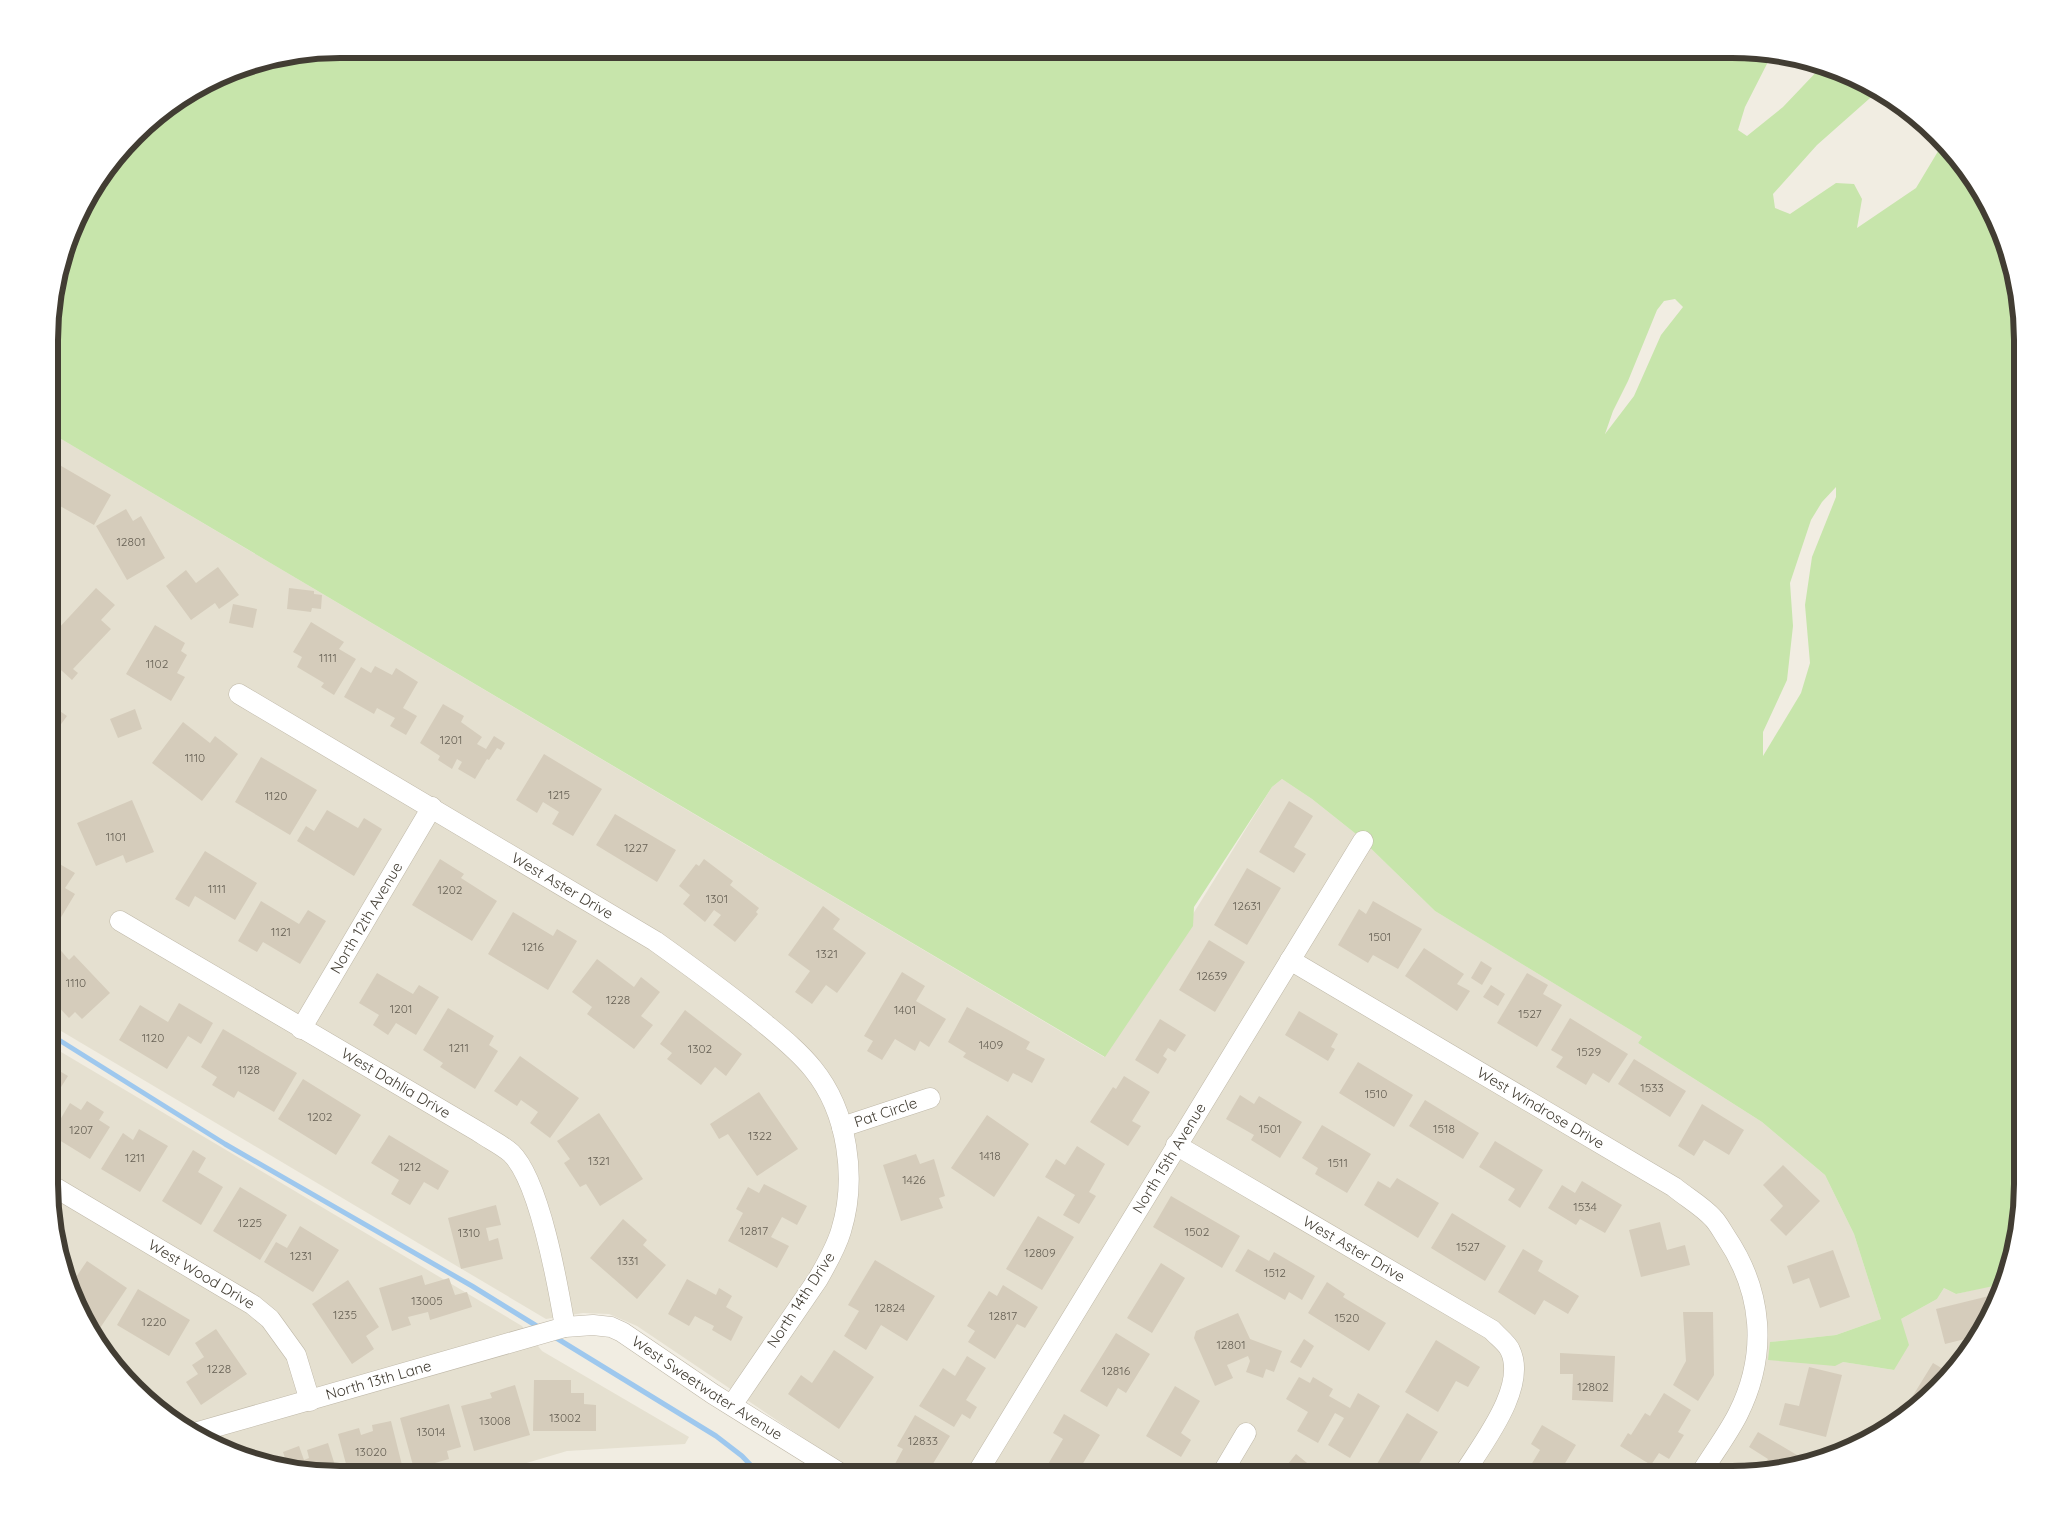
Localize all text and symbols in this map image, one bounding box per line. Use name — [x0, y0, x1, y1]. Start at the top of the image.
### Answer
house number: 12801 — [116, 534, 146, 549]
house number: 1111 — [319, 650, 337, 665]
house number: 1102 — [146, 656, 169, 671]
house number: 1201 — [440, 732, 462, 747]
house number: 1110 — [185, 750, 205, 765]
house number: 1215 — [548, 787, 570, 802]
house number: 1120 — [265, 788, 287, 803]
house number: 1101 — [106, 829, 126, 844]
house number: 1227 — [624, 840, 648, 855]
street label: West Aster Drive — [508, 848, 617, 923]
street label: North 12th Avenue — [326, 858, 406, 977]
house number: 1111 — [208, 881, 226, 896]
house number: 1202 — [438, 882, 463, 897]
house number: 1301 — [706, 891, 728, 906]
house number: 12631 — [1233, 898, 1261, 913]
house number: 1121 — [271, 924, 291, 939]
house number: 1501 — [1369, 929, 1391, 944]
house number: 1216 — [522, 939, 545, 954]
house number: 1321 — [816, 946, 838, 961]
house number: 12639 — [1197, 968, 1228, 983]
house number: 1110 — [66, 975, 86, 990]
house number: 1228 — [606, 992, 630, 1007]
house number: 1201 — [390, 1001, 412, 1016]
house number: 1401 — [894, 1002, 916, 1017]
house number: 1527 — [1518, 1006, 1542, 1021]
house number: 1120 — [142, 1030, 164, 1045]
house number: 1409 — [979, 1037, 1004, 1052]
house number: 1211 — [449, 1040, 469, 1055]
house number: 1302 — [688, 1041, 713, 1056]
street label: West Dahlia Drive — [338, 1043, 454, 1122]
house number: 1529 — [1577, 1044, 1601, 1059]
house number: 1128 — [238, 1062, 260, 1077]
street label: West Windrose Drive — [1474, 1063, 1608, 1153]
house number: 1533 — [1640, 1080, 1664, 1095]
house number: 1510 — [1365, 1086, 1387, 1101]
street label: Pat Circle — [852, 1093, 919, 1131]
street label: North 15th Avenue — [1128, 1099, 1210, 1217]
house number: 1202 — [308, 1109, 333, 1124]
house number: 1501 — [1259, 1121, 1281, 1136]
house number: 1518 — [1433, 1121, 1455, 1136]
house number: 1207 — [69, 1122, 93, 1137]
house number: 1322 — [748, 1128, 772, 1143]
house number: 1418 — [979, 1148, 1001, 1163]
house number: 1211 — [125, 1150, 145, 1165]
house number: 1321 — [588, 1153, 610, 1168]
house number: 1511 — [1328, 1155, 1348, 1170]
house number: 1212 — [399, 1159, 421, 1174]
house number: 1426 — [902, 1172, 926, 1187]
house number: 1534 — [1573, 1199, 1597, 1214]
street label: West Aster Drive — [1299, 1211, 1409, 1286]
house number: 1225 — [238, 1215, 262, 1230]
house number: 12817 — [740, 1223, 768, 1238]
house number: 1502 — [1185, 1224, 1210, 1239]
house number: 1310 — [458, 1225, 480, 1240]
street label: West Wood Drive — [145, 1235, 258, 1313]
house number: 1527 — [1456, 1239, 1480, 1254]
house number: 12809 — [1024, 1245, 1056, 1260]
house number: 1231 — [290, 1248, 312, 1263]
street label: North 14th Drive — [763, 1248, 839, 1351]
house number: 1331 — [617, 1253, 639, 1268]
house number: 1512 — [1264, 1265, 1286, 1280]
house number: 13005 — [411, 1293, 443, 1308]
house number: 12824 — [875, 1300, 905, 1315]
house number: 1235 — [333, 1307, 357, 1322]
house number: 12817 — [989, 1308, 1017, 1323]
house number: 1520 — [1335, 1310, 1359, 1325]
house number: 1220 — [142, 1314, 166, 1329]
street label: West Sweetwater Avenue — [628, 1331, 786, 1444]
house number: 12801 — [1216, 1337, 1246, 1352]
street label: North 13th Lane — [324, 1356, 433, 1404]
house number: 1228 — [207, 1361, 231, 1376]
house number: 12816 — [1102, 1363, 1131, 1378]
house number: 12802 — [1577, 1379, 1609, 1394]
house number: 13002 — [549, 1410, 581, 1425]
house number: 13008 — [479, 1413, 511, 1428]
house number: 13014 — [417, 1424, 445, 1439]
house number: 12833 — [908, 1433, 938, 1448]
house number: 13020 — [355, 1444, 387, 1459]

